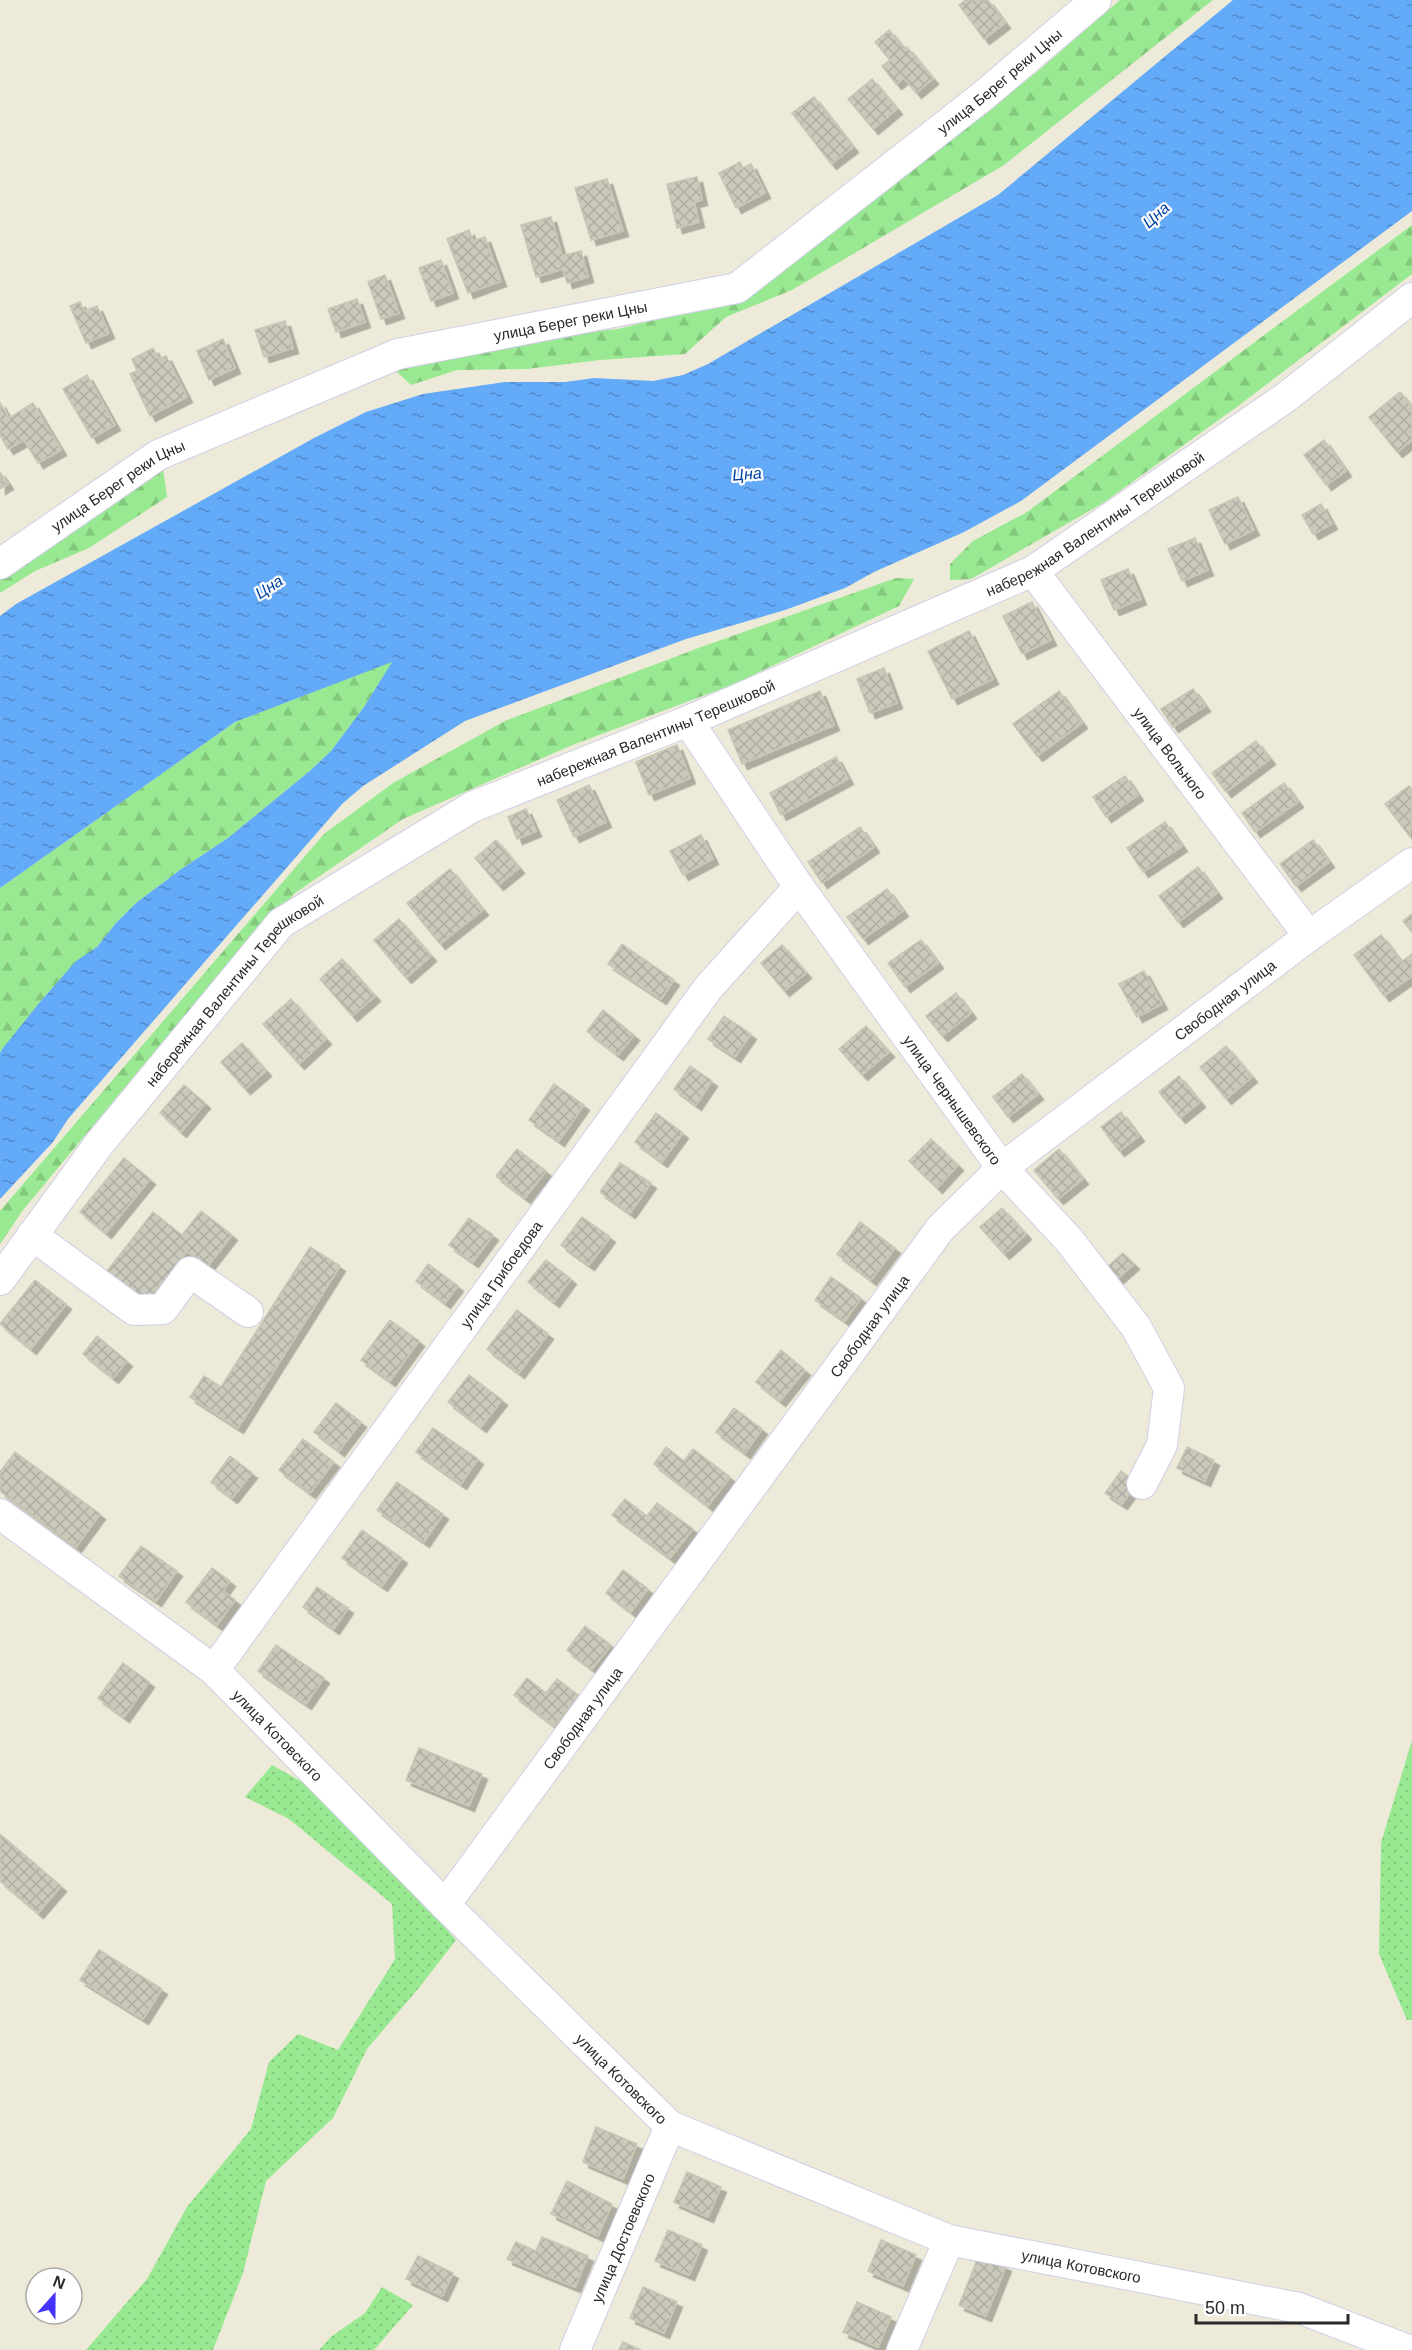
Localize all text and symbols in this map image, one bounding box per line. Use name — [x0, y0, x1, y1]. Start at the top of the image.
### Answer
street label: улица Берег реки Цны — [934, 25, 1065, 137]
water label: Цна — [1139, 199, 1173, 231]
street label: улица Берег реки Цны — [492, 297, 649, 344]
street label: улица Берег реки Цны — [48, 436, 187, 535]
street label: набережная Валентины Терешковой — [983, 448, 1207, 599]
water label: Цна — [732, 464, 762, 484]
water label: Цна — [252, 572, 286, 602]
street label: набережная Валентины Терешковой — [534, 676, 777, 789]
street label: улица Вольного — [1131, 704, 1211, 802]
street label: набережная Валентины Терешковой — [142, 891, 326, 1089]
street label: Свободная улица — [1171, 956, 1279, 1043]
street label: улица Чернышевского — [900, 1032, 1005, 1168]
street label: улица Грибоедова — [457, 1217, 546, 1331]
street label: Свободная улица — [826, 1271, 913, 1380]
street label: Свободная улица — [539, 1663, 626, 1772]
street label: улица Котовского — [229, 1686, 326, 1784]
street label: улица Котовского — [573, 2030, 671, 2127]
street label: улица Достоевского — [588, 2170, 658, 2305]
street label: улица Котовского — [1020, 2246, 1142, 2286]
north arrow — [24, 2266, 84, 2326]
text: N — [51, 2272, 68, 2292]
scale bar — [1196, 2287, 1348, 2325]
text: 50 m — [1205, 2298, 1245, 2318]

